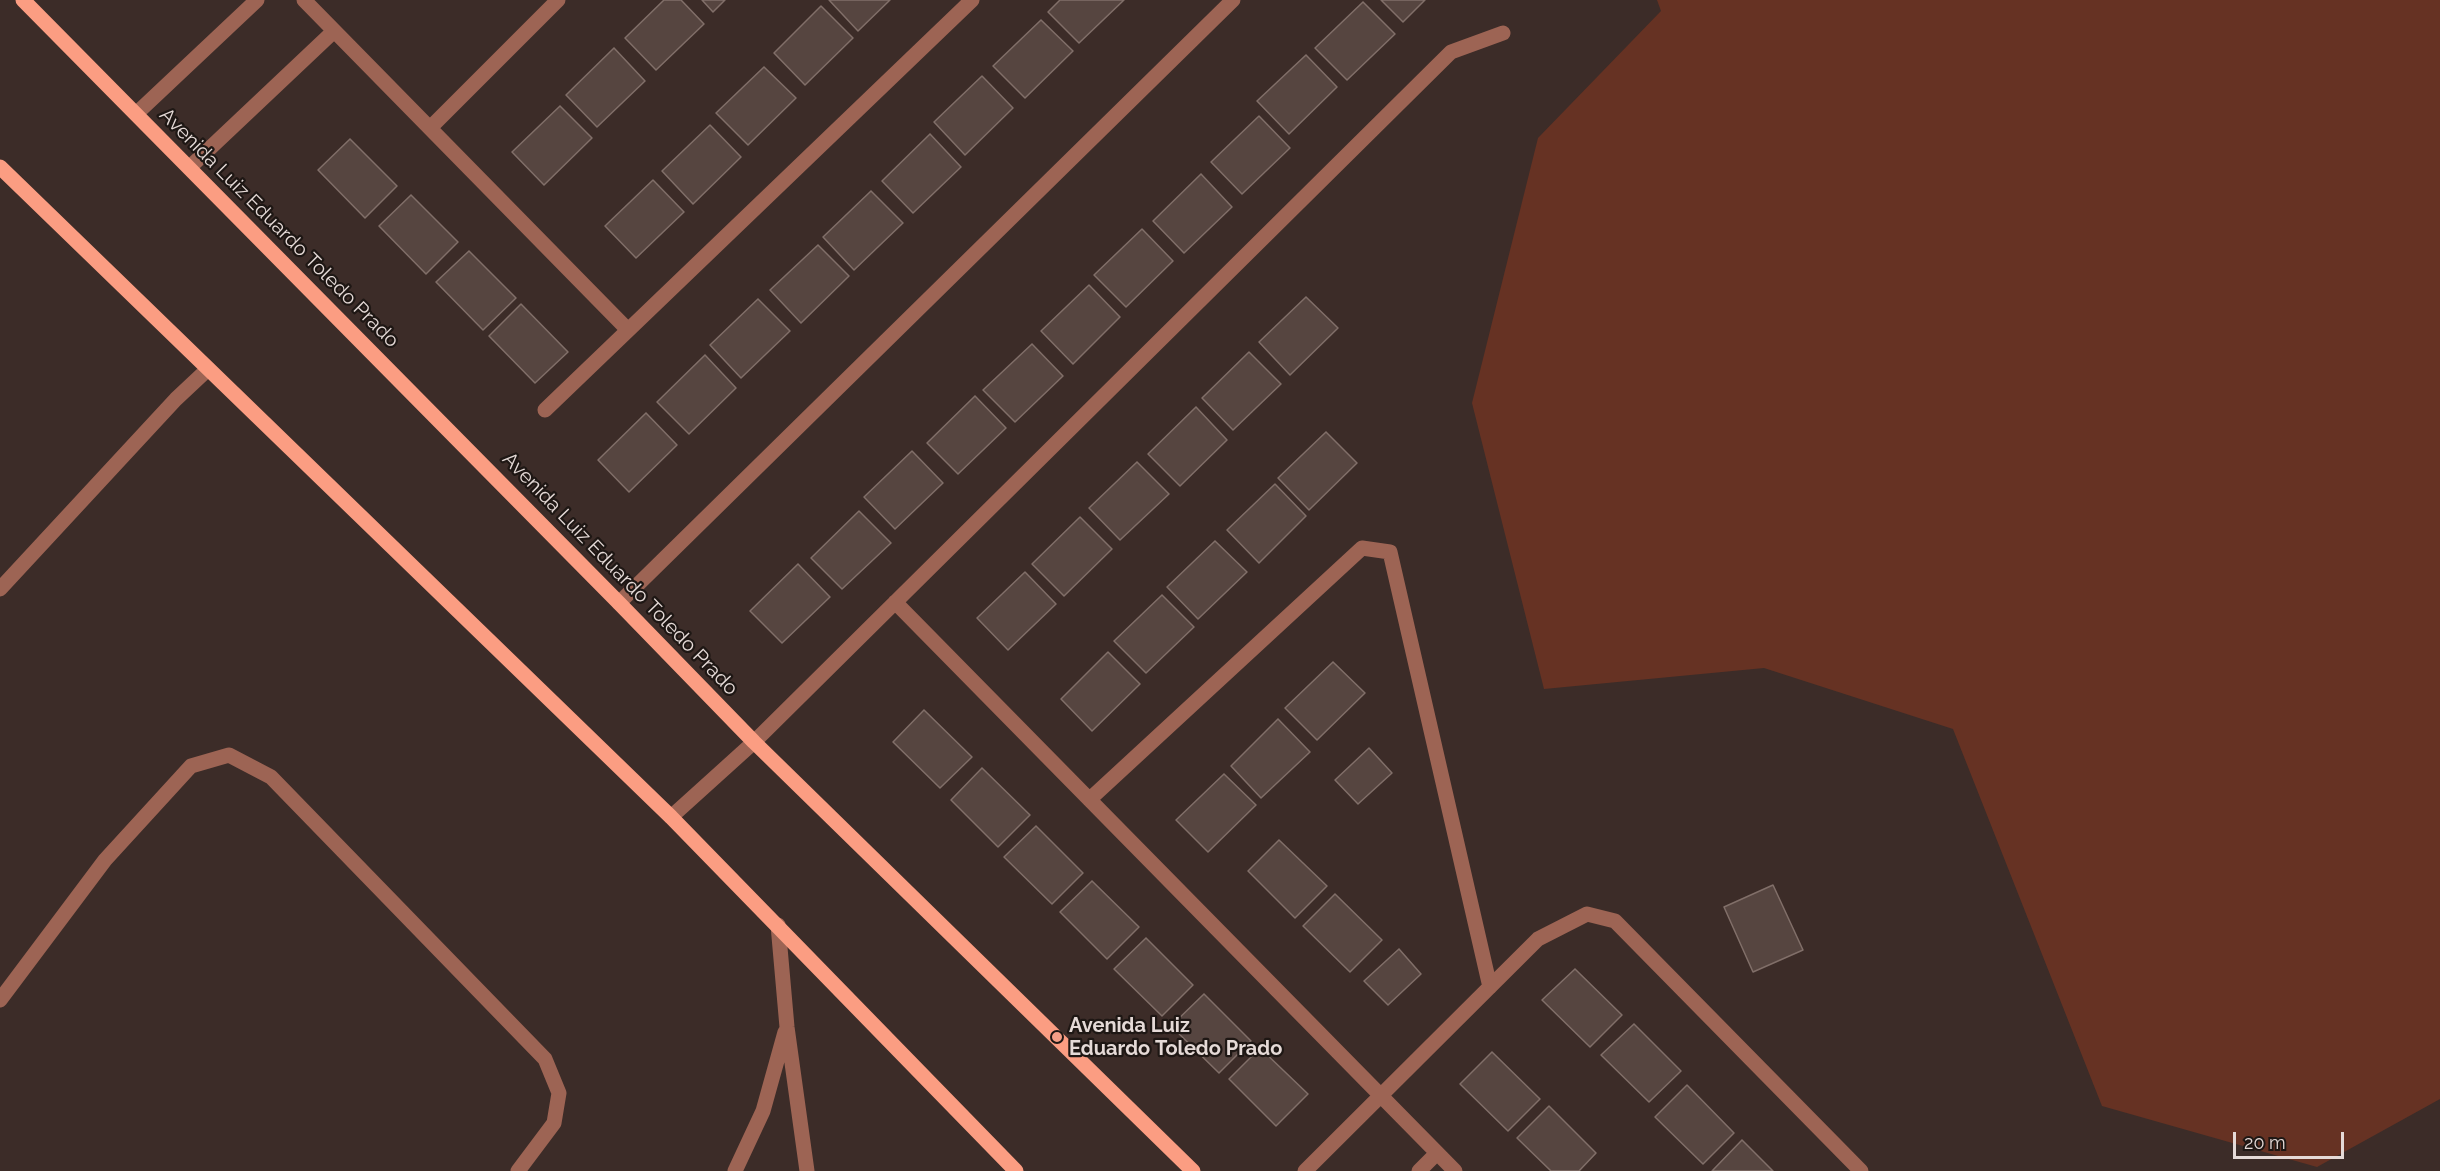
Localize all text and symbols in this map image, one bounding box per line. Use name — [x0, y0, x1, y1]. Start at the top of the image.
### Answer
street label: Avenida Luiz Eduardo Toledo Prado — [154, 103, 404, 353]
street label: Avenida Luiz Eduardo Toledo Prado — [497, 447, 743, 701]
place label: Avenida Luiz Eduardo Toledo Prado — [1069, 1014, 1282, 1061]
marker: Avenida Luiz Eduardo Toledo Prado — [1050, 1030, 1064, 1044]
scale bar — [2236, 1120, 2347, 1158]
text: 20 m — [2244, 1132, 2286, 1153]

